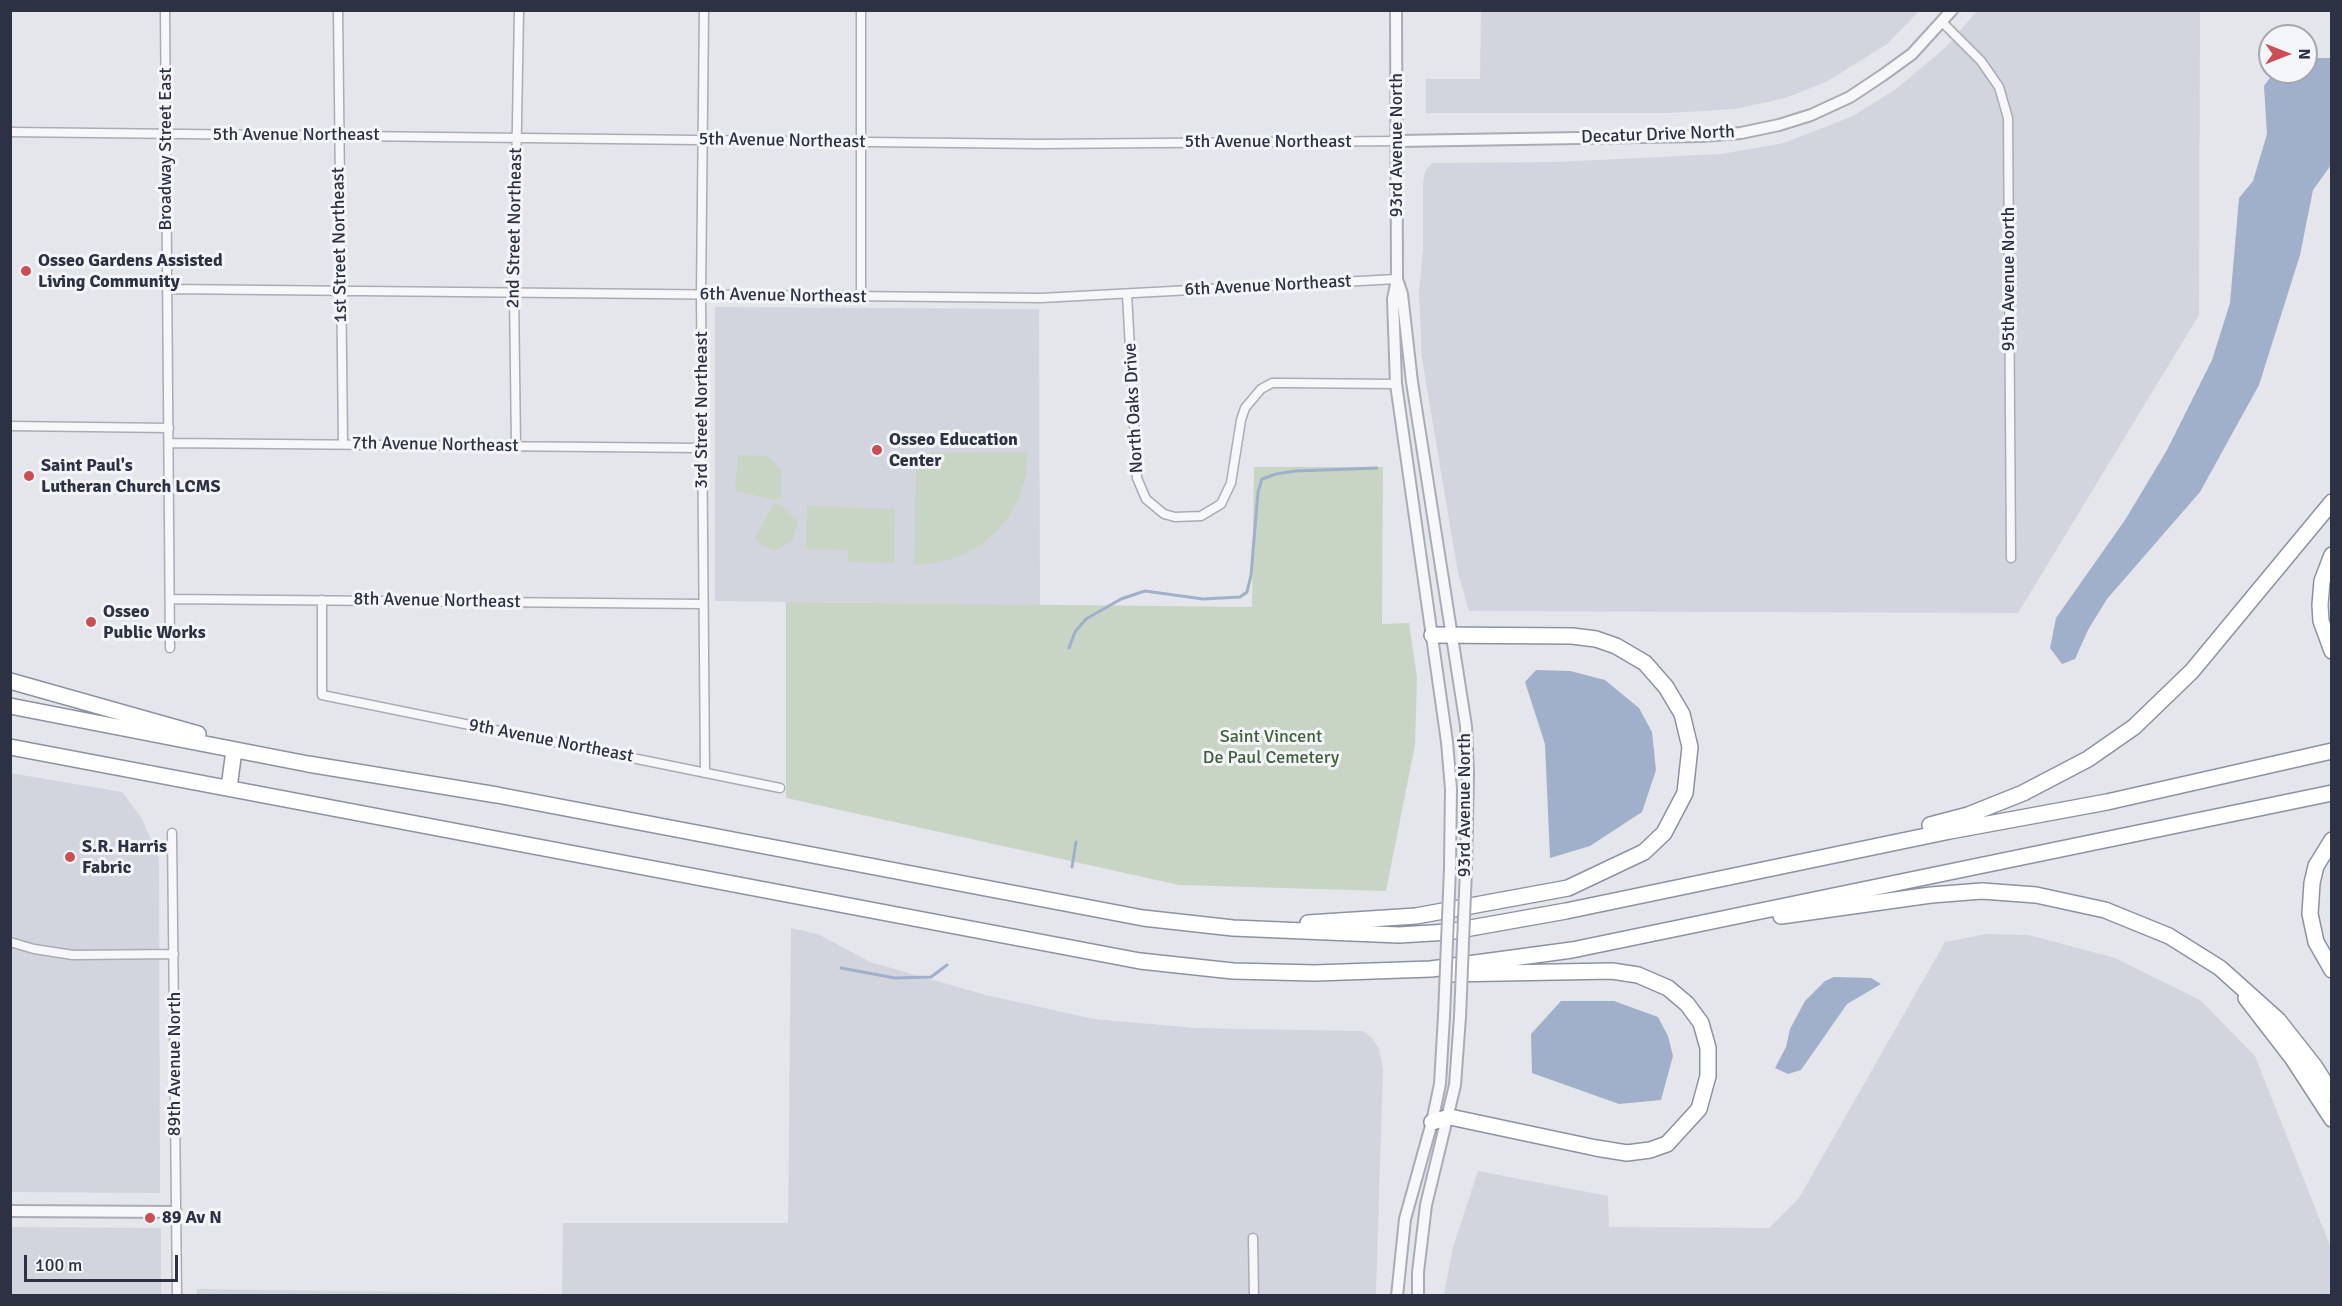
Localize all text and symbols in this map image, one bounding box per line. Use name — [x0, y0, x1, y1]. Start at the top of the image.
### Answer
north arrow — [2258, 24, 2318, 84]
text: N — [2294, 48, 2314, 60]
street label: Broadway Street East — [155, 67, 177, 231]
street label: 93rd Avenue North — [1386, 73, 1408, 217]
street label: Decatur Drive North — [1581, 122, 1735, 148]
street label: 5th Avenue Northeast — [212, 124, 380, 146]
street label: 5th Avenue Northeast — [698, 129, 866, 153]
street label: 5th Avenue Northeast — [1184, 131, 1352, 153]
street label: 2nd Street Northeast — [503, 147, 527, 309]
street label: 1st Street Northeast — [328, 167, 352, 323]
street label: 95th Avenue North — [1998, 207, 2020, 351]
place label: Osseo Gardens Assisted Living Community — [38, 250, 223, 292]
marker: Osseo Gardens Assisted Living Community — [19, 264, 33, 278]
street label: 6th Avenue Northeast — [1184, 271, 1352, 301]
street label: 6th Avenue Northeast — [699, 284, 867, 308]
street label: 3rd Street Northeast — [691, 331, 713, 489]
street label: North Oaks Drive — [1120, 342, 1148, 474]
place label: Osseo Education Center — [889, 429, 1018, 472]
street label: 7th Avenue Northeast — [351, 433, 519, 457]
marker: Osseo Education Center — [870, 443, 884, 457]
place label: Saint Paul's Lutheran Church LCMS — [41, 455, 220, 498]
marker: Saint Paul's Lutheran Church LCMS — [22, 469, 36, 483]
street label: 8th Avenue Northeast — [353, 589, 521, 613]
place label: Osseo Public Works — [103, 601, 206, 644]
marker: Osseo Public Works — [84, 615, 98, 629]
street label: 9th Avenue Northeast — [467, 714, 635, 768]
park label: Saint Vincent De Paul Cemetery — [1203, 726, 1339, 768]
street label: 93rd Avenue North — [1454, 733, 1476, 877]
place label: S.R. Harris Fabric — [82, 836, 167, 878]
marker: S.R. Harris Fabric — [63, 850, 77, 864]
street label: 89th Avenue North — [164, 992, 186, 1136]
place label: 89 Av N — [162, 1207, 222, 1229]
marker: 89 Av N — [143, 1211, 157, 1225]
scale bar — [27, 1243, 182, 1281]
text: 100 m — [35, 1254, 82, 1276]

